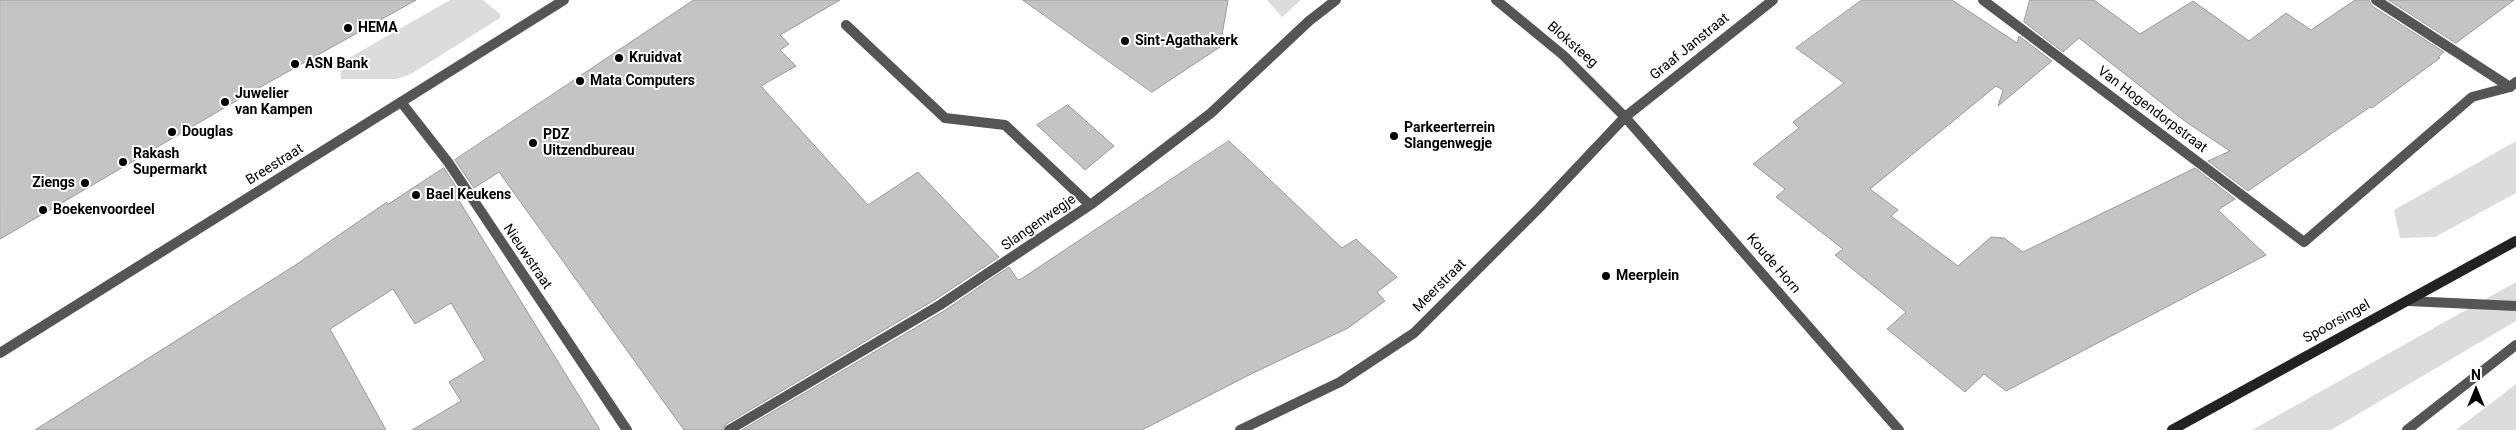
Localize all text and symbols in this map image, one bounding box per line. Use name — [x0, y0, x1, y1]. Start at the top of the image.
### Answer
street label: Graaf Janstraat — [1647, 10, 1733, 84]
street label: Bloksteeg — [1543, 18, 1601, 72]
place label: HEMA — [358, 20, 398, 36]
marker: HEMA — [342, 22, 354, 34]
place label: Sint-Agathakerk — [1135, 33, 1238, 49]
marker: Sint-Agathakerk — [1119, 35, 1131, 47]
place label: Kruidvat — [629, 50, 682, 66]
marker: Kruidvat — [613, 52, 625, 64]
place label: ASN Bank — [305, 56, 368, 72]
marker: ASN Bank — [289, 58, 301, 70]
street label: Van Hogendorpstraat — [2094, 63, 2210, 157]
place label: Mata Computers — [590, 73, 695, 89]
marker: Mata Computers — [574, 75, 586, 87]
place label: Juwelier van Kampen — [235, 86, 313, 118]
marker: Juwelier van Kampen — [219, 96, 231, 108]
place label: Parkeerterrein Slangenwegje — [1404, 120, 1495, 152]
place label: Douglas — [182, 124, 233, 140]
marker: Douglas — [166, 126, 178, 138]
place label: PDZ Uitzendbureau — [543, 127, 635, 160]
marker: Parkeerterrein Slangenwegje — [1388, 130, 1400, 142]
marker: PDZ Uitzendbureau — [527, 137, 539, 149]
street label: Breestraat — [243, 141, 307, 189]
place label: Rakash Supermarkt — [133, 146, 207, 178]
marker: Rakash Supermarkt — [117, 156, 129, 168]
place label: Ziengs — [32, 175, 75, 191]
marker: Ziengs — [79, 177, 91, 189]
place label: Bael Keukens — [426, 187, 511, 203]
marker: Bael Keukens — [410, 189, 422, 201]
street label: Slangenwegje — [999, 191, 1079, 255]
place label: Boekenvoordeel — [53, 202, 155, 218]
marker: Boekenvoordeel — [37, 204, 49, 216]
street label: Nieuwstraat — [499, 221, 555, 293]
street label: Koude Horn — [1743, 231, 1803, 297]
street label: Meerstraat — [1410, 256, 1470, 316]
place label: Meerplein — [1616, 268, 1679, 284]
marker: Meerplein — [1600, 270, 1612, 282]
street label: Spoorsingel — [2301, 297, 2373, 347]
north arrow — [2451, 365, 2501, 415]
text: N — [2471, 367, 2481, 383]

